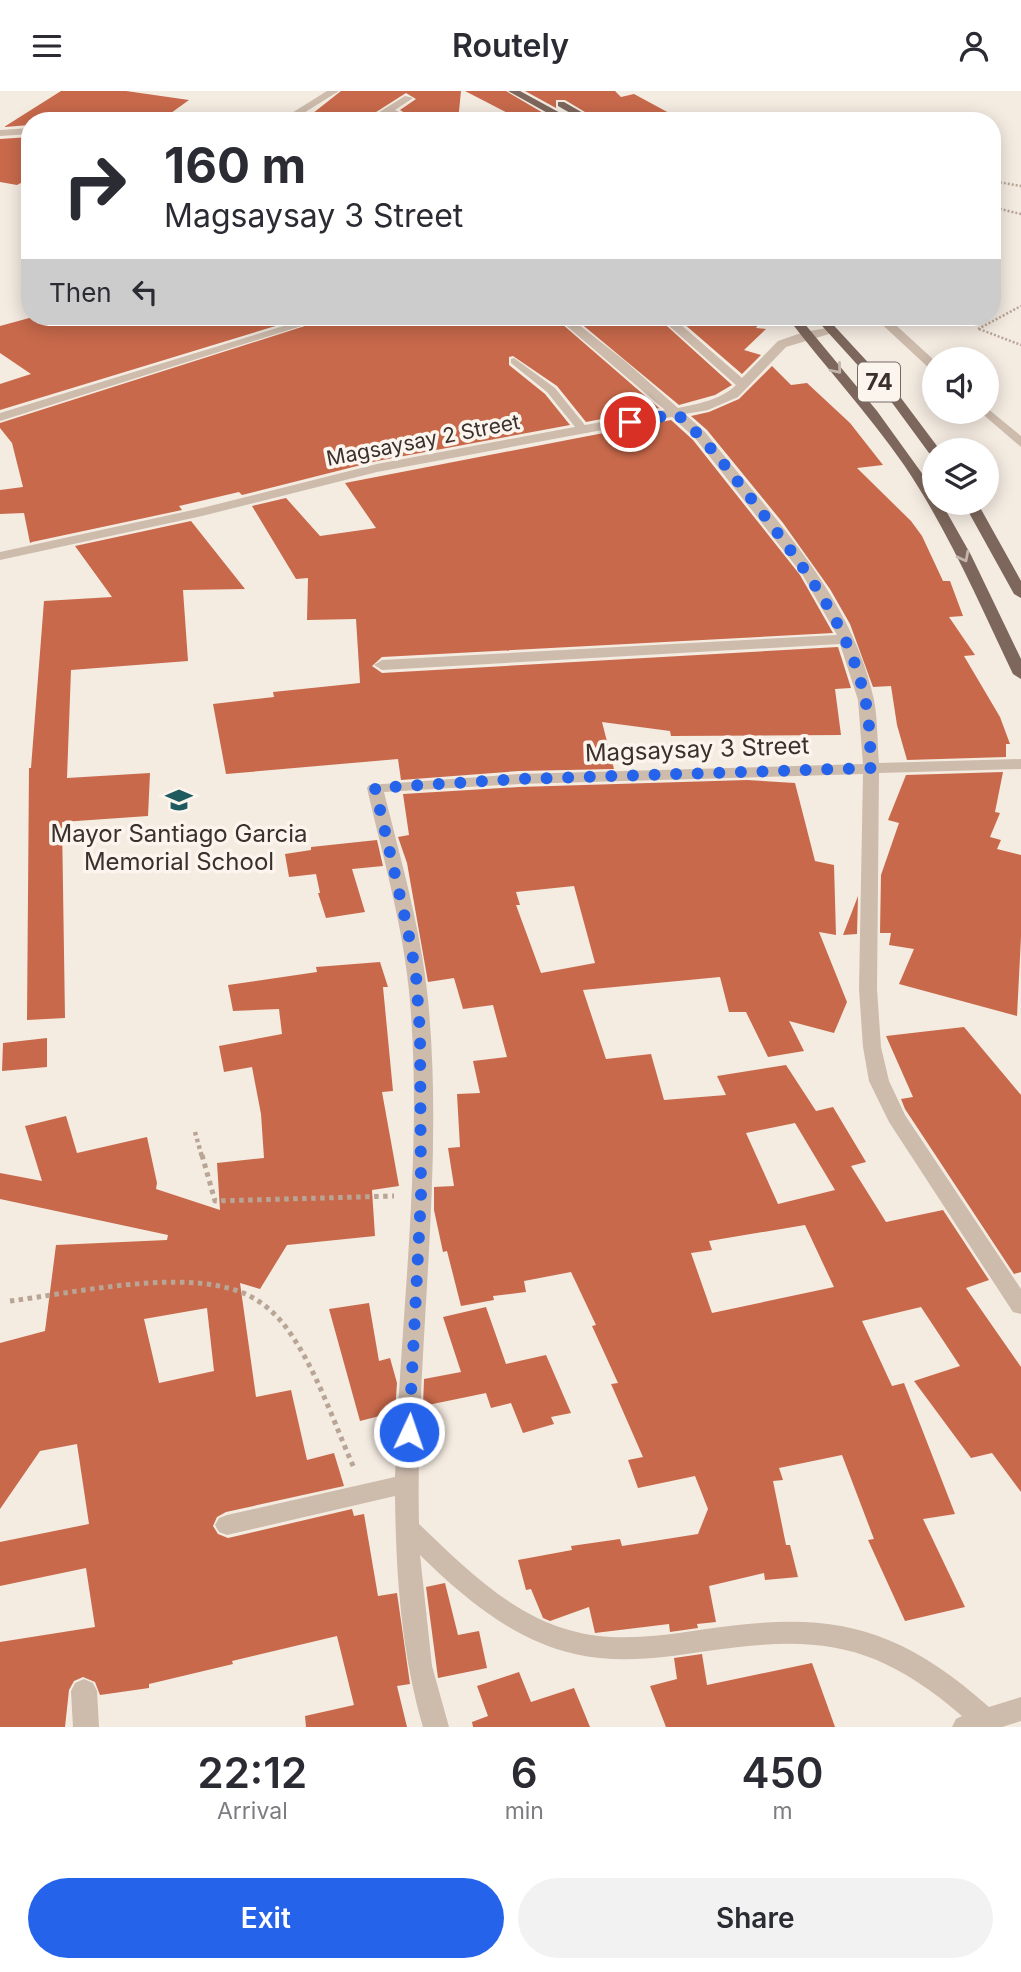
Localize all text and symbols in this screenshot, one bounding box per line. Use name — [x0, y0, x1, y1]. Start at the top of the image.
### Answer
text: Routely — [452, 26, 569, 65]
icon: menu — [28, 27, 66, 65]
icon: person — [955, 27, 993, 65]
text: 160 m — [164, 136, 306, 195]
icon: right — [49, 140, 140, 231]
text: Magsaysay 3 Street — [164, 196, 463, 235]
icon: left — [126, 273, 164, 311]
text: Then — [49, 277, 112, 308]
map controls — [922, 347, 999, 515]
button: sound — [922, 347, 999, 424]
one-way arrow — [829, 361, 841, 374]
road number: 74 — [858, 363, 900, 401]
pin — [600, 392, 660, 452]
icon: arrive — [611, 403, 649, 441]
street label: Magsaysay 2 Street — [324, 409, 522, 471]
button: layers — [922, 438, 999, 515]
one-way arrow — [955, 550, 969, 562]
street label: Magsaysay 3 Street — [584, 731, 810, 767]
school or university icon: Mayor Santiago Garcia Memorial School — [164, 785, 194, 815]
place label: Mayor Santiago Garcia Memorial School — [50, 819, 308, 876]
position arrow — [372, 1395, 446, 1469]
text: 22:12 — [197, 1747, 307, 1798]
text: 6 — [511, 1747, 538, 1798]
text: 450 — [741, 1747, 824, 1798]
text: Arrival — [217, 1797, 288, 1825]
text: min — [505, 1797, 544, 1825]
text: m — [772, 1797, 793, 1825]
button: Exit — [28, 1878, 504, 1958]
button: Share — [518, 1878, 993, 1958]

